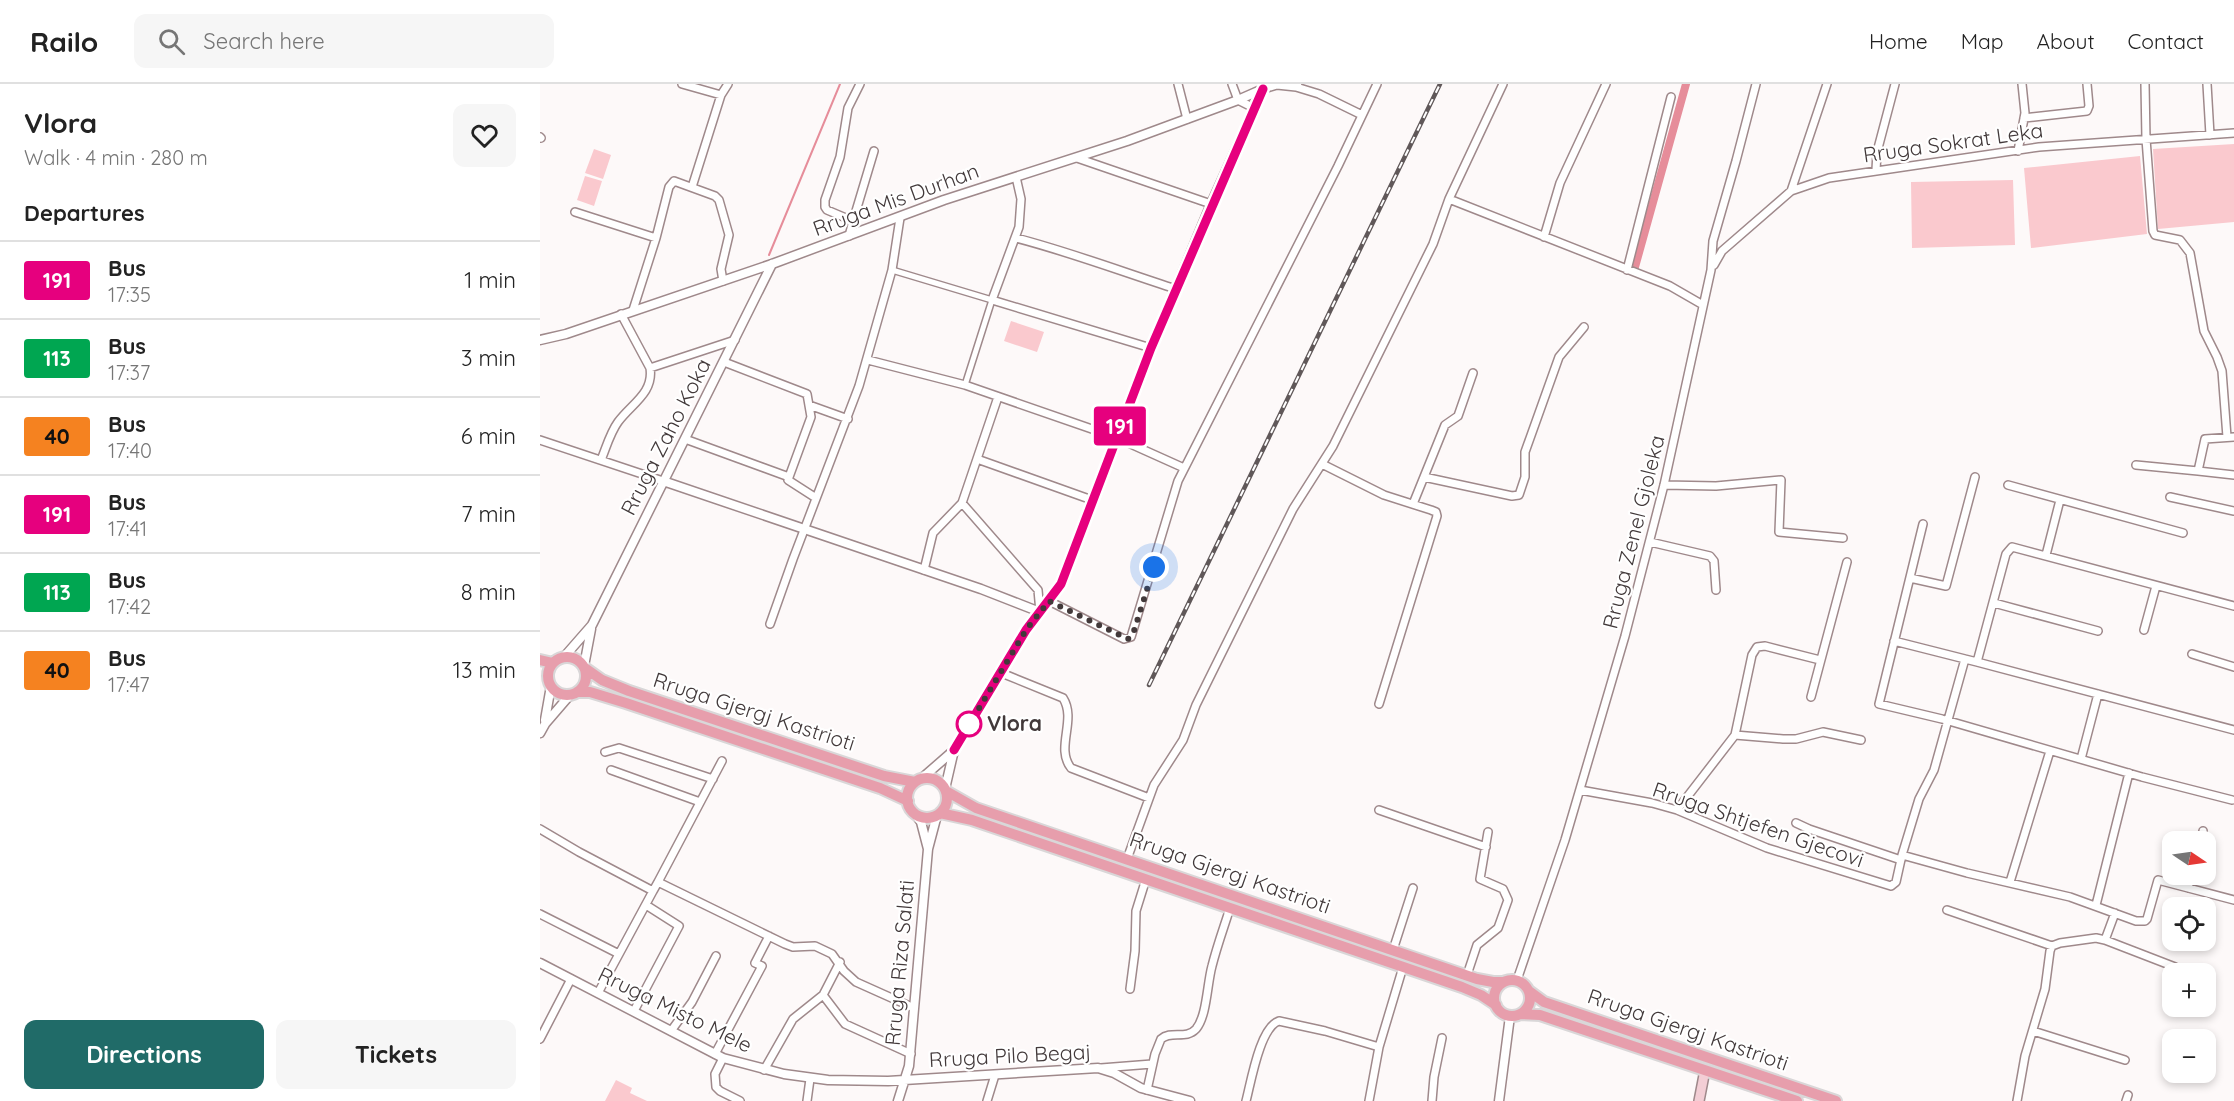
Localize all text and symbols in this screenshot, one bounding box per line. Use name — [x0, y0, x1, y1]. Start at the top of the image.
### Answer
search box — [134, 14, 554, 68]
text: Railo — [30, 24, 98, 59]
icon: search — [155, 25, 188, 58]
text: Search here — [203, 27, 325, 55]
text: Home — [1869, 28, 1928, 54]
text: Map — [1961, 28, 2004, 54]
text: About — [2037, 28, 2095, 54]
text: Contact — [2128, 28, 2204, 54]
button: heart — [453, 104, 516, 167]
text: Vlora — [24, 105, 97, 140]
street label: Rruga Sokrat Leka — [1861, 117, 2044, 168]
text: Walk · 4 min · 280 m — [24, 145, 208, 170]
street label: Rruga Mis Durhan — [809, 157, 982, 241]
text: Departures — [24, 199, 145, 227]
text: Bus — [108, 254, 146, 282]
text: 1 min — [464, 266, 516, 294]
text: 191 — [43, 267, 71, 293]
text: 17:35 — [108, 282, 151, 307]
text: Bus — [108, 332, 146, 360]
text: 3 min — [461, 344, 516, 372]
text: 113 — [43, 345, 71, 371]
street label: Rruga Zaho Koka — [614, 354, 716, 519]
text: 17:37 — [108, 360, 150, 385]
line badge: 191 — [1086, 406, 1154, 446]
text: Bus — [108, 410, 146, 438]
text: 191 — [1106, 413, 1134, 439]
text: 6 min — [461, 422, 516, 450]
text: 40 — [44, 423, 70, 449]
street label: Rruga Zenel Gjoleka — [1596, 432, 1670, 631]
text: 17:40 — [108, 438, 152, 463]
text: Bus — [108, 488, 146, 516]
text: 7 min — [461, 500, 516, 528]
text: 191 — [43, 501, 71, 527]
text: 17:41 — [108, 516, 147, 541]
your location — [1139, 552, 1169, 582]
text: Bus — [108, 566, 146, 594]
text: 8 min — [461, 578, 516, 606]
text: 113 — [43, 579, 71, 605]
text: 17:42 — [108, 594, 151, 619]
text: Bus — [108, 644, 146, 672]
text: 13 min — [453, 656, 516, 684]
text: 40 — [44, 657, 70, 683]
street label: Rruga Gjergj Kastrioti — [650, 666, 859, 756]
text: 17:47 — [108, 672, 150, 697]
place label: Vlora — [987, 710, 1042, 736]
marker: Vlora — [956, 711, 982, 737]
street label: Rruga Shtjefen Gjecovi — [1649, 776, 1867, 872]
street label: Rruga Gjergj Kastrioti — [1126, 825, 1334, 919]
north arrow — [2162, 831, 2216, 885]
map controls — [2162, 831, 2216, 1083]
street label: Rruga Riza Salati — [879, 879, 919, 1047]
button: locate — [2162, 897, 2216, 951]
street label: Rruga Misto Mele — [594, 961, 757, 1058]
button: + — [2162, 963, 2216, 1017]
street label: Rruga Gjergj Kastrioti — [1584, 982, 1792, 1076]
button: Directions — [24, 1020, 264, 1089]
button: Tickets — [276, 1020, 516, 1089]
button: − — [2162, 1029, 2216, 1083]
street label: Rruga Pilo Begaj — [928, 1038, 1092, 1072]

